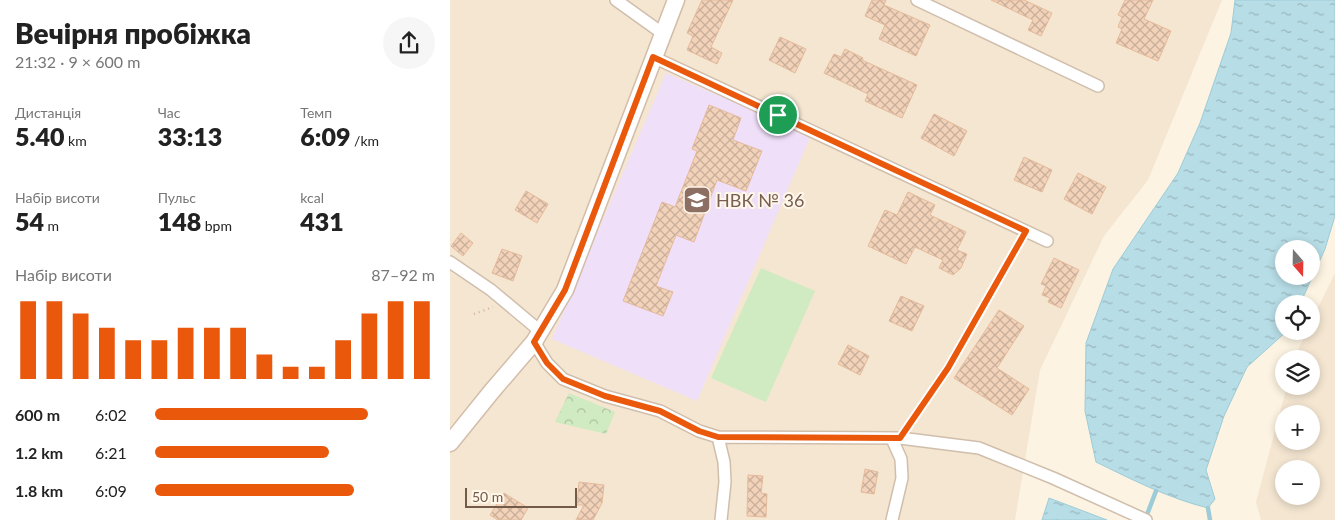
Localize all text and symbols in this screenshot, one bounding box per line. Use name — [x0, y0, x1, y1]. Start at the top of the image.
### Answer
text: Вечірня пробіжка — [15, 16, 251, 50]
button: share — [383, 17, 435, 69]
text: 21:32 · 9 × 600 m — [15, 52, 140, 71]
pin — [757, 94, 799, 136]
icon: arrive — [764, 101, 792, 129]
text: Дистанція — [15, 104, 81, 121]
text: Час — [158, 104, 180, 121]
text: Темп — [300, 104, 332, 121]
text: 5.40 — [15, 121, 64, 151]
text: 33:13 — [158, 121, 222, 151]
text: 6:09 — [300, 121, 350, 151]
text: km — [64, 132, 87, 149]
text: /km — [350, 132, 379, 149]
school or university icon: НВК № 36 — [682, 185, 712, 215]
text: Набір висоти — [15, 189, 100, 206]
text: Пульс — [158, 189, 196, 206]
text: kcal — [300, 189, 324, 206]
place label: НВК № 36 — [716, 189, 804, 211]
text: 54 — [15, 206, 44, 236]
text: 148 — [158, 206, 201, 236]
text: 431 — [300, 206, 344, 236]
text: m — [44, 217, 59, 234]
text: bpm — [201, 217, 232, 234]
north arrow — [1275, 240, 1320, 285]
map controls — [1275, 240, 1320, 505]
text: Набір висоти — [15, 265, 112, 284]
text: 87–92 m — [371, 265, 435, 284]
button: locate — [1275, 295, 1320, 340]
button: layers — [1275, 350, 1320, 395]
text: 600 m — [15, 405, 60, 424]
text: 6:02 — [95, 405, 127, 424]
button: + — [1275, 405, 1320, 450]
text: 1.2 km — [15, 443, 63, 462]
text: 6:21 — [95, 443, 127, 462]
button: − — [1275, 460, 1320, 505]
text: 1.8 km — [15, 481, 63, 500]
text: 6:09 — [95, 481, 127, 500]
scale bar — [465, 485, 578, 508]
text: 50 m — [472, 488, 503, 505]

